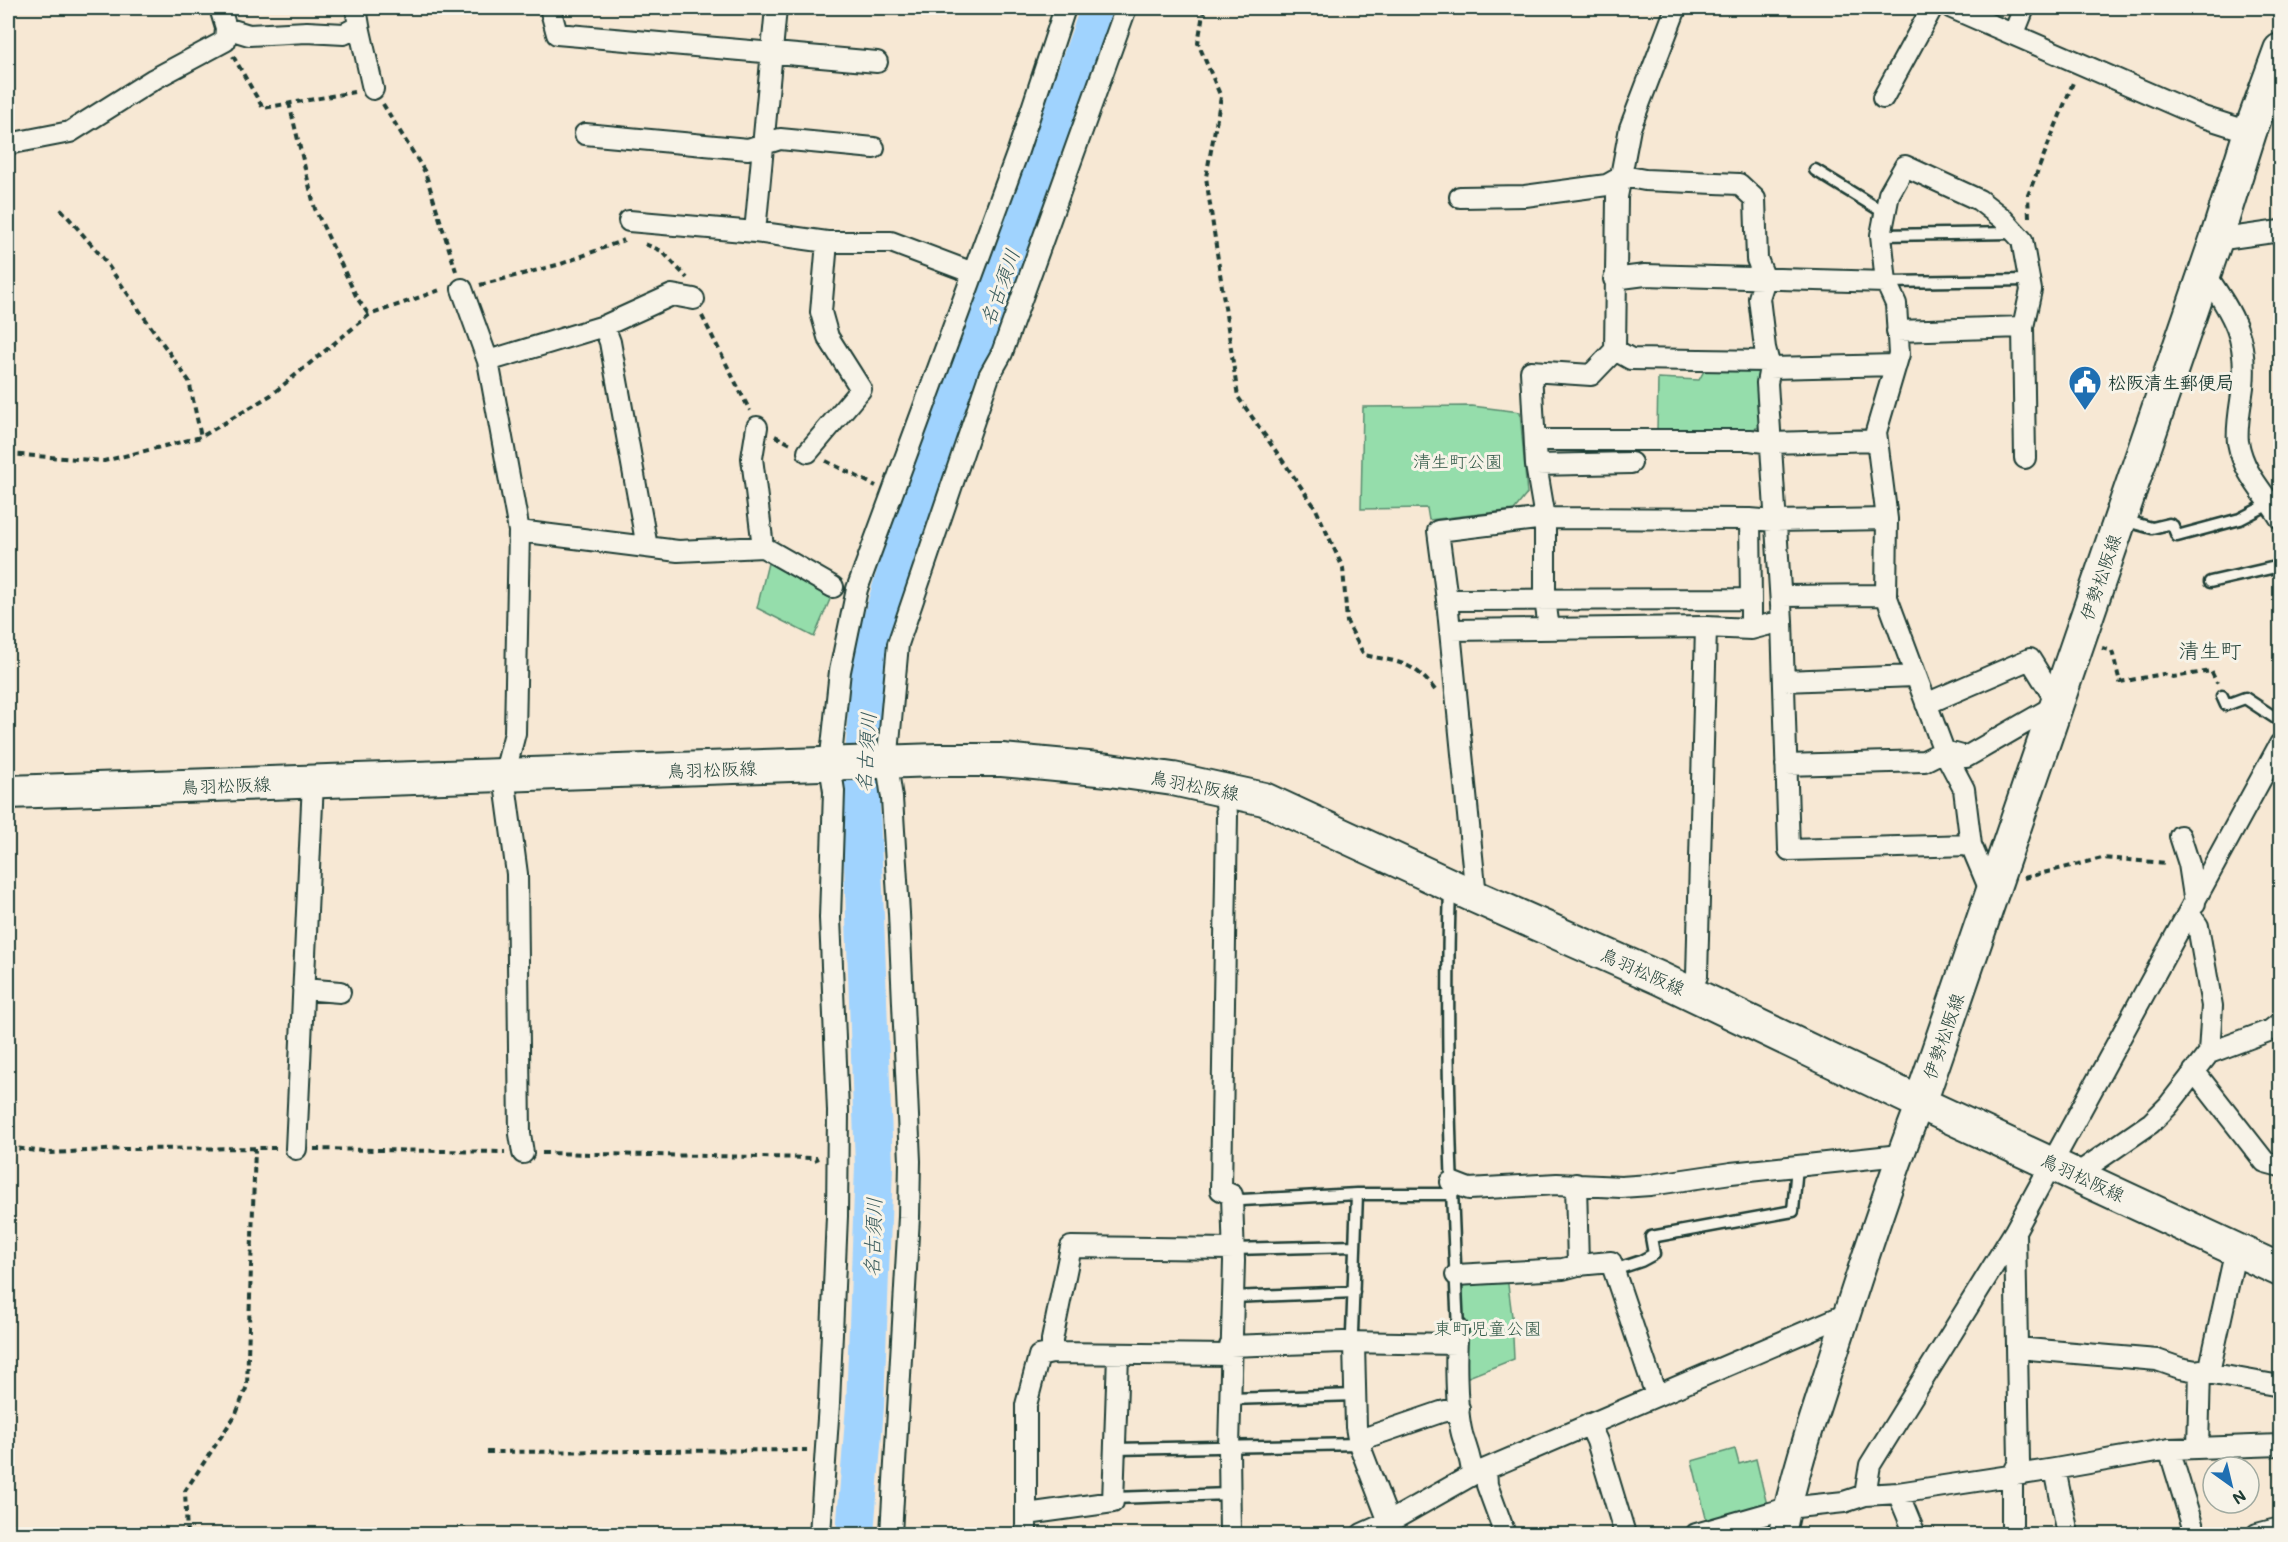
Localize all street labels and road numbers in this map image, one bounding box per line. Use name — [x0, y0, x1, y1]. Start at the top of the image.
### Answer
street label: 伊勢松阪線 — [2074, 531, 2126, 623]
street label: 鳥羽松阪線 — [667, 755, 757, 783]
street label: 鳥羽松阪線 — [1149, 765, 1241, 805]
street label: 鳥羽松阪線 — [181, 771, 271, 799]
street label: 鳥羽松阪線 — [1597, 942, 1689, 1000]
street label: 伊勢松阪線 — [1917, 990, 1969, 1082]
street label: 鳥羽松阪線 — [2037, 1147, 2129, 1207]

